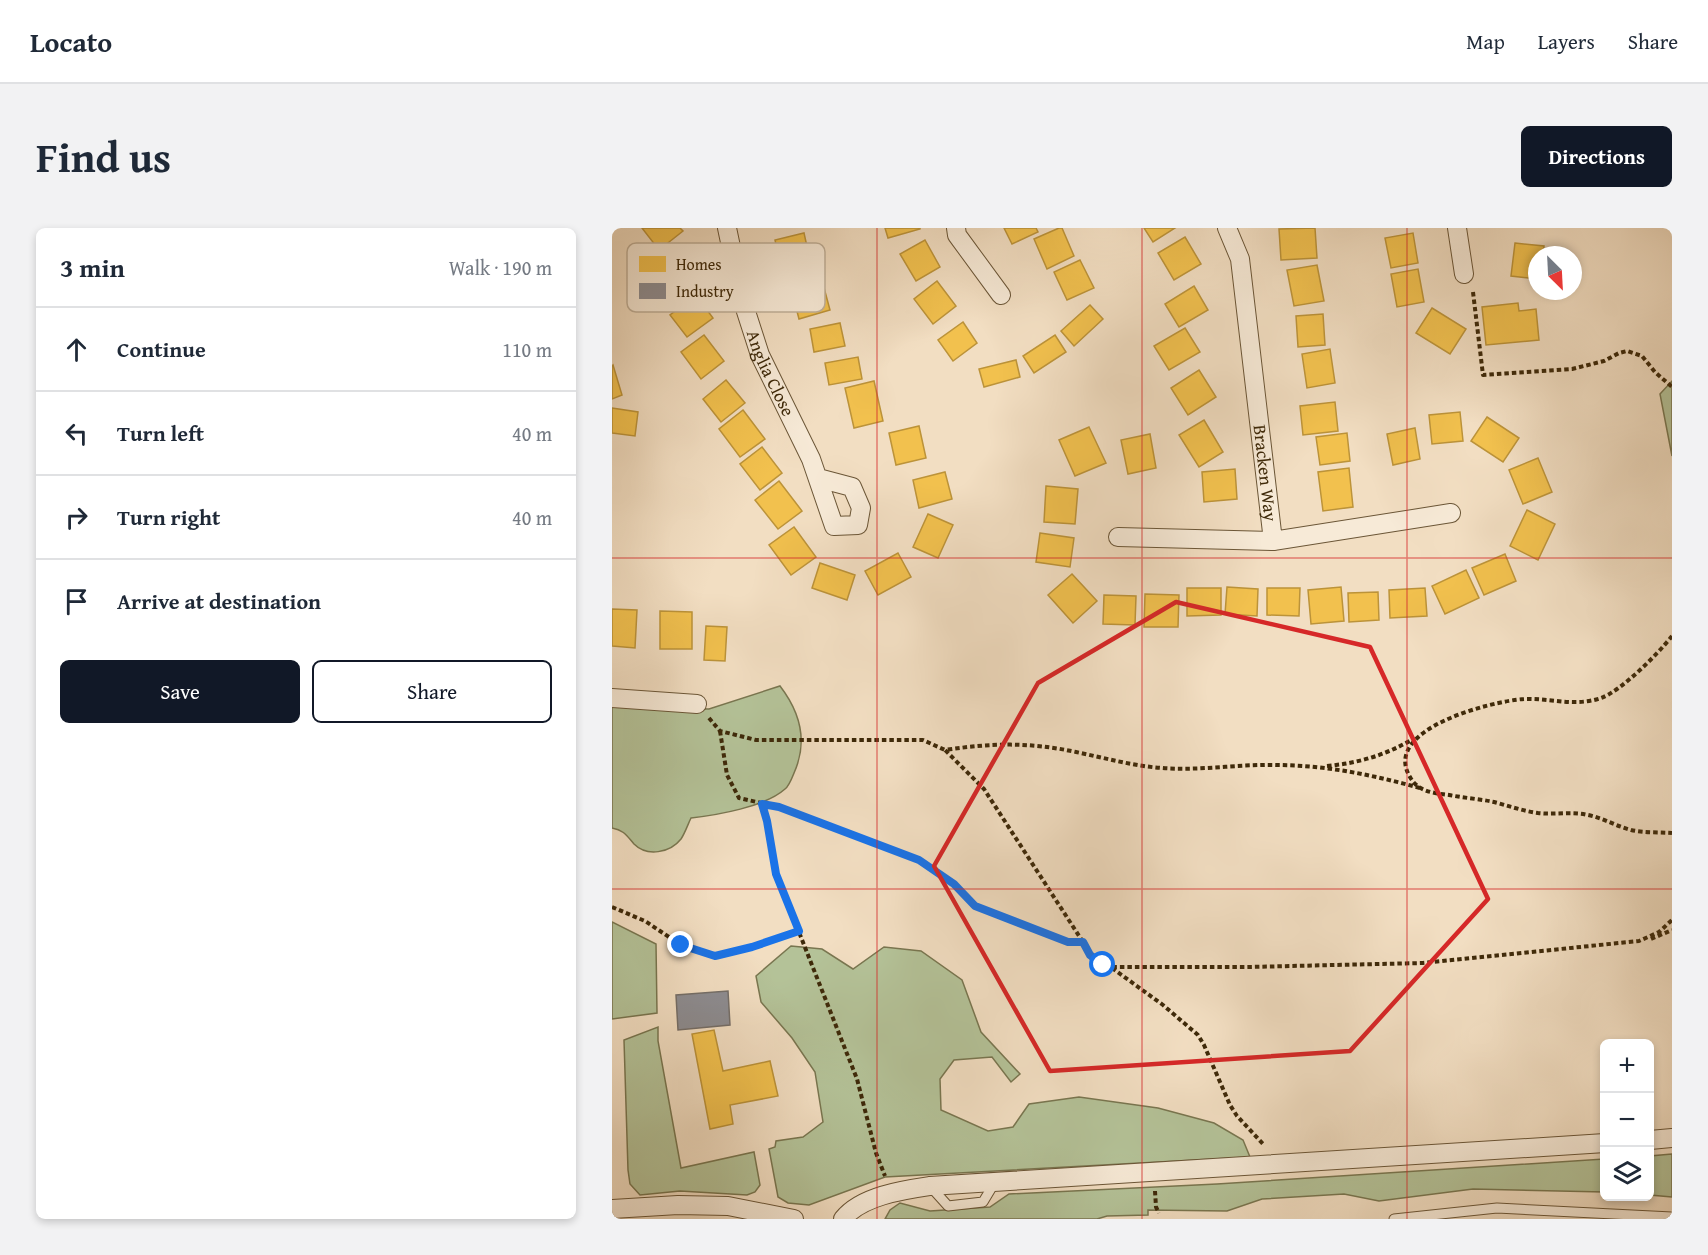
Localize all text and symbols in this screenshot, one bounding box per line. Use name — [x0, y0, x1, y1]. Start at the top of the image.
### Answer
text: Locato — [30, 21, 112, 62]
text: Map — [1466, 26, 1505, 57]
text: Layers — [1538, 26, 1595, 57]
text: Share — [1628, 26, 1678, 57]
text: Find us — [36, 126, 171, 187]
button: Directions — [1521, 126, 1672, 187]
legend — [627, 243, 825, 312]
north arrow — [1528, 246, 1582, 300]
text: 3 min — [60, 248, 125, 287]
text: Homes — [676, 252, 722, 276]
text: Walk · 190 m — [449, 253, 552, 282]
text: Industry — [676, 279, 734, 303]
street label: Anglia Close — [740, 326, 802, 421]
icon: ahead — [60, 333, 93, 366]
text: Continue — [117, 333, 206, 365]
text: 110 m — [502, 335, 552, 364]
icon: left — [60, 417, 93, 450]
text: Turn left — [117, 417, 204, 449]
text: 40 m — [512, 419, 552, 448]
street label: Bracken Way — [1246, 423, 1285, 523]
icon: right — [60, 501, 93, 534]
text: Turn right — [117, 501, 220, 533]
text: 40 m — [512, 503, 552, 532]
icon: arrive — [60, 585, 93, 618]
text: Arrive at destination — [117, 585, 321, 617]
button: Save — [60, 660, 300, 723]
button: Share — [312, 660, 552, 723]
route end — [667, 931, 693, 957]
route start — [1089, 951, 1115, 977]
map controls — [1600, 1039, 1654, 1201]
button: + — [1600, 1039, 1654, 1093]
button: − — [1600, 1093, 1654, 1147]
button: layers — [1600, 1147, 1654, 1201]

